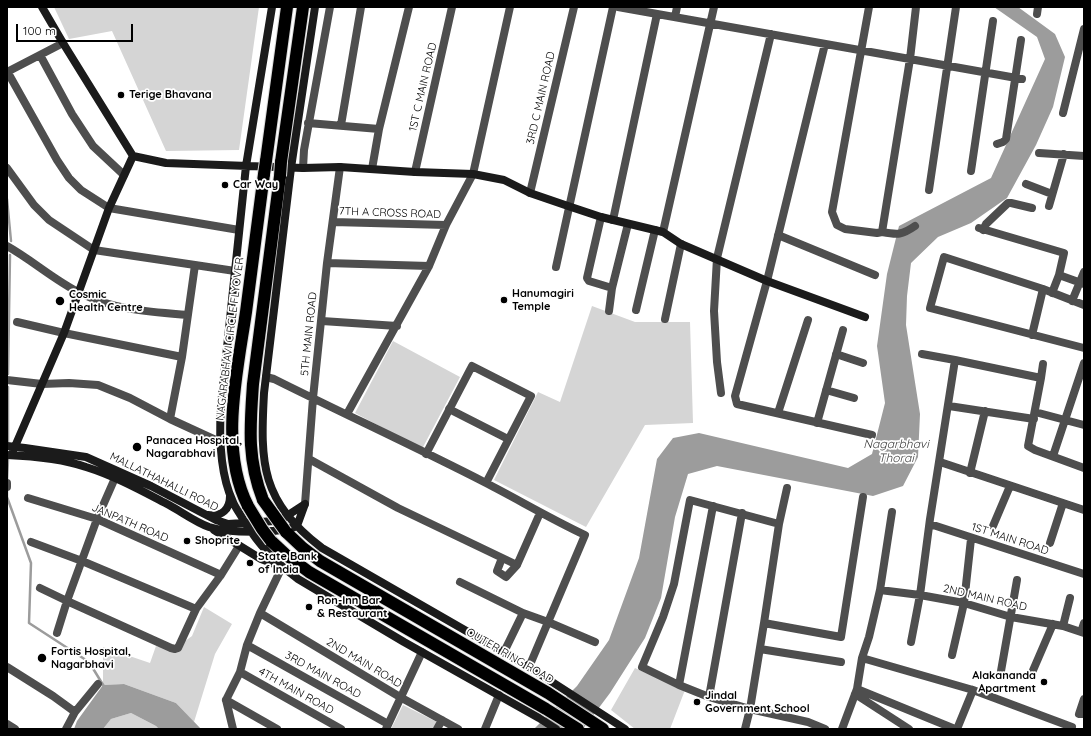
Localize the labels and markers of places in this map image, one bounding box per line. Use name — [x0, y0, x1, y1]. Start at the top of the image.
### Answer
place label: Terige Bhavana — [129, 88, 212, 102]
marker: Terige Bhavana — [116, 90, 126, 100]
place label: Car Way — [233, 178, 278, 192]
marker: Car Way — [220, 180, 230, 190]
place label: Hanumagiri Temple — [512, 287, 574, 313]
place label: Cosmic Health Centre — [69, 288, 143, 314]
marker: Cosmic Health Centre — [54, 295, 66, 307]
marker: Hanumagiri Temple — [499, 295, 509, 305]
place label: Panacea Hospital, Nagarabhavi — [146, 434, 242, 460]
marker: Panacea Hospital, Nagarabhavi — [131, 441, 143, 453]
place label: Shoprite — [195, 534, 240, 548]
marker: Shoprite — [182, 536, 192, 546]
place label: State Bank of India — [258, 550, 317, 576]
marker: State Bank of India — [245, 558, 255, 568]
place label: Ron-Inn Bar & Restaurant — [317, 594, 388, 620]
marker: Ron-Inn Bar & Restaurant — [304, 602, 314, 612]
place label: Fortis Hospital, Nagarbhavi — [51, 645, 131, 671]
marker: Fortis Hospital, Nagarbhavi — [36, 652, 48, 664]
place label: Alakananda Apartment — [972, 669, 1036, 695]
marker: Alakananda Apartment — [1039, 677, 1049, 687]
place label: Jindal Government School — [705, 689, 810, 715]
marker: Jindal Government School — [692, 697, 702, 707]

